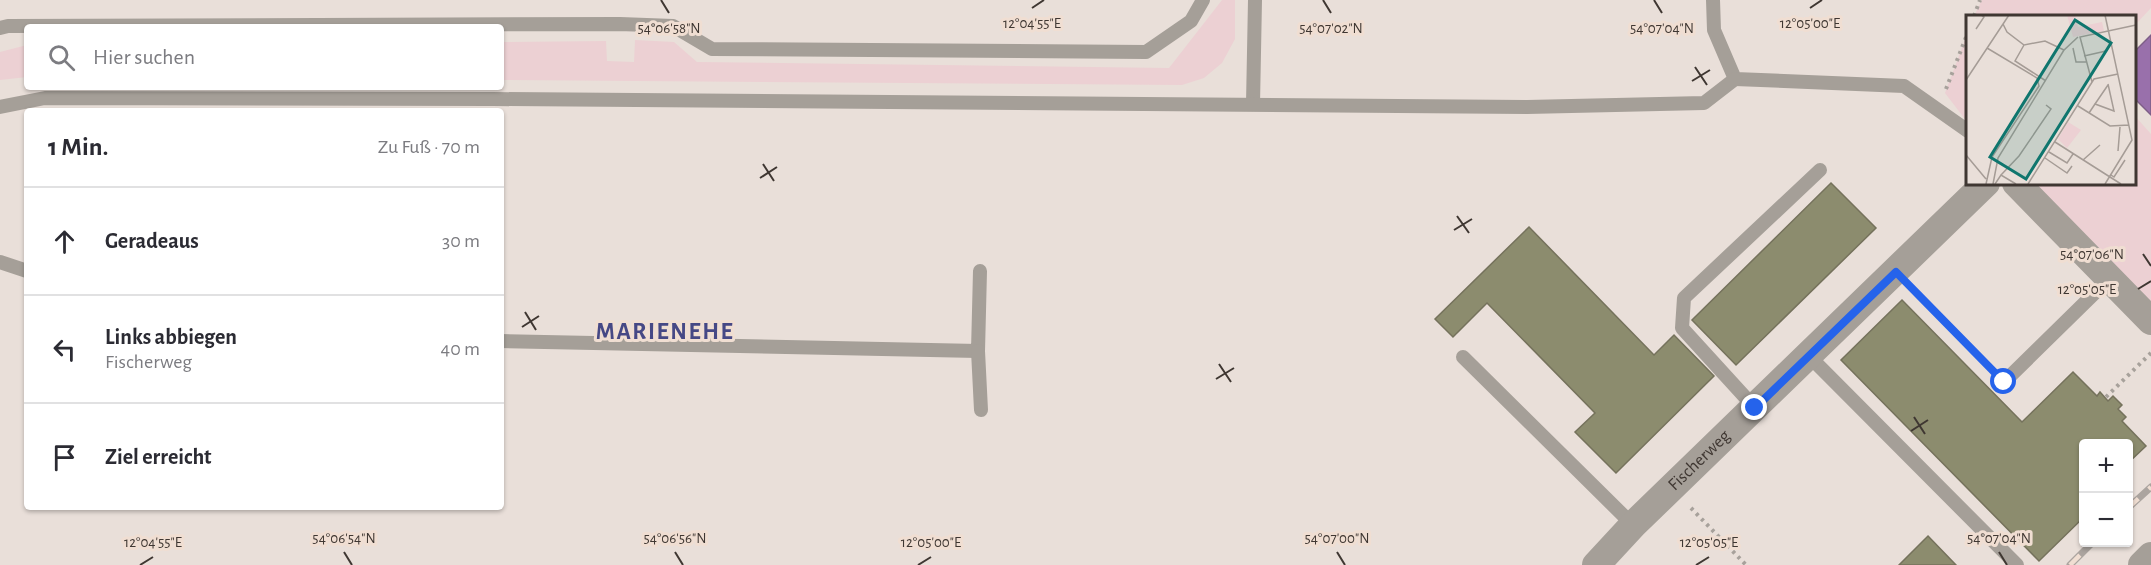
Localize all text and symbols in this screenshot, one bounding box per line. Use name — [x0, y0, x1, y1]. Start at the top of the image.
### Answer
inset map — [1966, 15, 2136, 184]
text: 12°04'55"E — [1003, 16, 1061, 31]
text: 12°05'00"E — [1780, 16, 1840, 31]
text: 54°06'58"N — [637, 21, 701, 36]
text: 54°07'02"N — [1299, 21, 1363, 36]
text: 54°07'04"N — [1630, 21, 1694, 36]
search box — [24, 24, 504, 90]
icon: search — [45, 41, 78, 74]
text: Hier suchen — [93, 46, 195, 68]
text: 1 Min. — [48, 134, 109, 160]
text: Zu Fuß · 70 m — [378, 137, 480, 157]
icon: ahead — [48, 225, 81, 258]
text: Geradeaus — [105, 230, 199, 252]
text: 30 m — [442, 231, 480, 251]
text: 54°07'06"N — [2060, 247, 2124, 262]
text: 12°05'05"E — [2058, 282, 2116, 297]
district label: MARIENEHE — [596, 320, 734, 344]
text: Links abbiegen — [105, 326, 237, 348]
icon: left — [48, 333, 81, 366]
text: 40 m — [441, 339, 480, 359]
text: Fischerweg — [105, 352, 192, 372]
route start — [1990, 368, 2016, 394]
route end — [1741, 394, 1767, 420]
street label: Fischerweg — [1665, 427, 1734, 494]
map controls — [2079, 439, 2133, 547]
button: + — [2079, 439, 2133, 493]
icon: arrive — [48, 441, 81, 474]
text: Ziel erreicht — [105, 446, 212, 468]
button: − — [2079, 493, 2133, 547]
text: 54°06'54"N — [312, 531, 376, 546]
text: 54°06'56"N — [643, 531, 707, 546]
text: 54°07'00"N — [1305, 531, 1369, 546]
text: 54°07'04"N — [1967, 531, 2031, 546]
text: 12°04'55"E — [124, 535, 182, 550]
text: 12°05'00"E — [901, 535, 961, 550]
text: 12°05'05"E — [1680, 535, 1738, 550]

